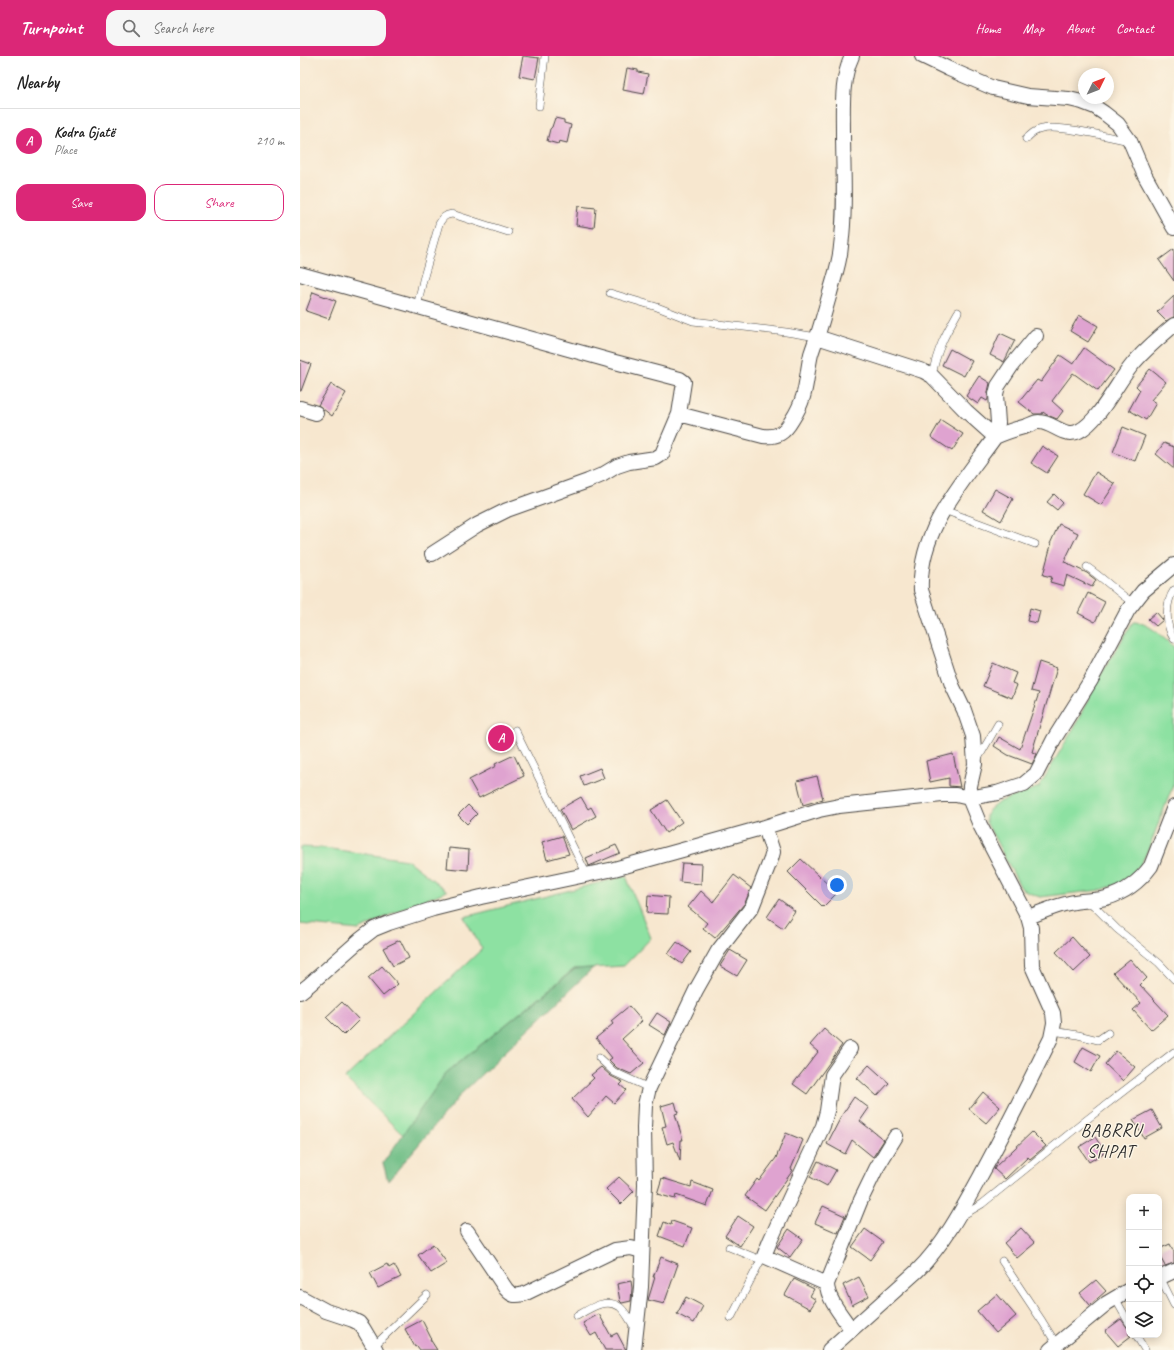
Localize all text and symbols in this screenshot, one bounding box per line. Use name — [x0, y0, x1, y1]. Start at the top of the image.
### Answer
search box — [106, 10, 386, 46]
text: Turnpoint — [20, 16, 82, 40]
icon: search — [120, 17, 142, 39]
text: Search here — [152, 19, 214, 38]
text: Home — [975, 20, 1001, 37]
text: Map — [1023, 20, 1044, 37]
text: About — [1066, 20, 1094, 37]
text: Contact — [1116, 20, 1154, 37]
north arrow — [1078, 68, 1114, 104]
text: Nearby — [16, 72, 59, 93]
text: Kodra Gjatë — [54, 123, 114, 142]
text: A — [26, 133, 32, 149]
text: 210 m — [256, 133, 284, 149]
text: Place — [54, 142, 77, 158]
button: Save — [16, 184, 146, 221]
button: Share — [154, 184, 284, 221]
pin: A — [488, 723, 514, 753]
your location — [827, 875, 847, 895]
district label: BABRRU SHPAT — [1080, 1119, 1144, 1162]
map controls — [1126, 1194, 1162, 1338]
button: + — [1126, 1194, 1162, 1230]
button: − — [1126, 1230, 1162, 1266]
button: locate — [1126, 1266, 1162, 1302]
button: layers — [1126, 1302, 1162, 1338]

